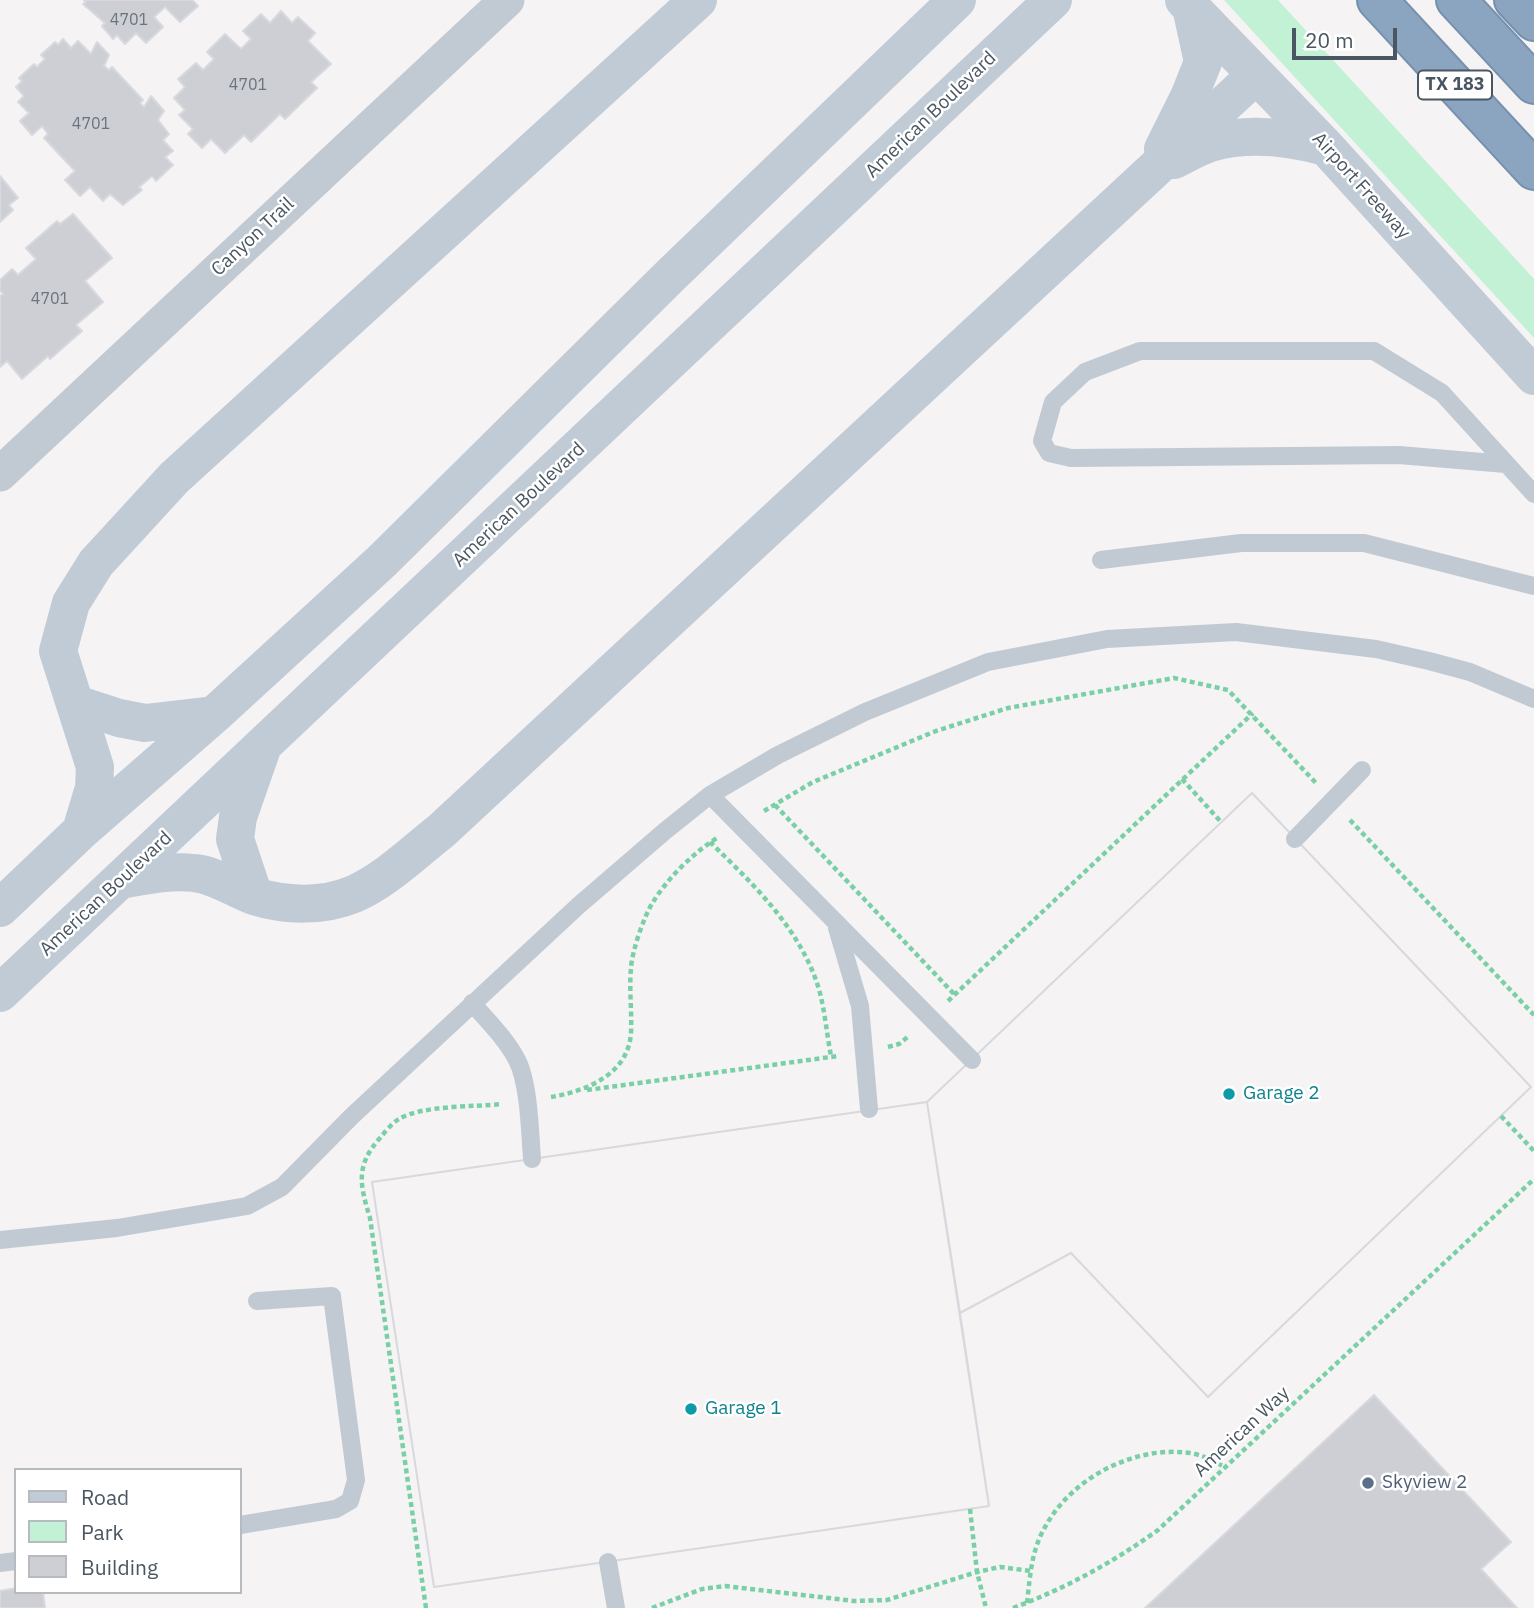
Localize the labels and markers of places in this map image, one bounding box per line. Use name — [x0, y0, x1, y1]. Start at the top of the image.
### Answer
place label: Garage 2 — [1243, 1083, 1320, 1105]
marker: Garage 2 — [1221, 1086, 1237, 1102]
place label: Garage 1 — [705, 1398, 782, 1420]
marker: Garage 1 — [683, 1401, 699, 1417]
place label: Skyview 2 — [1382, 1472, 1467, 1494]
marker: Skyview 2 — [1360, 1475, 1376, 1491]

